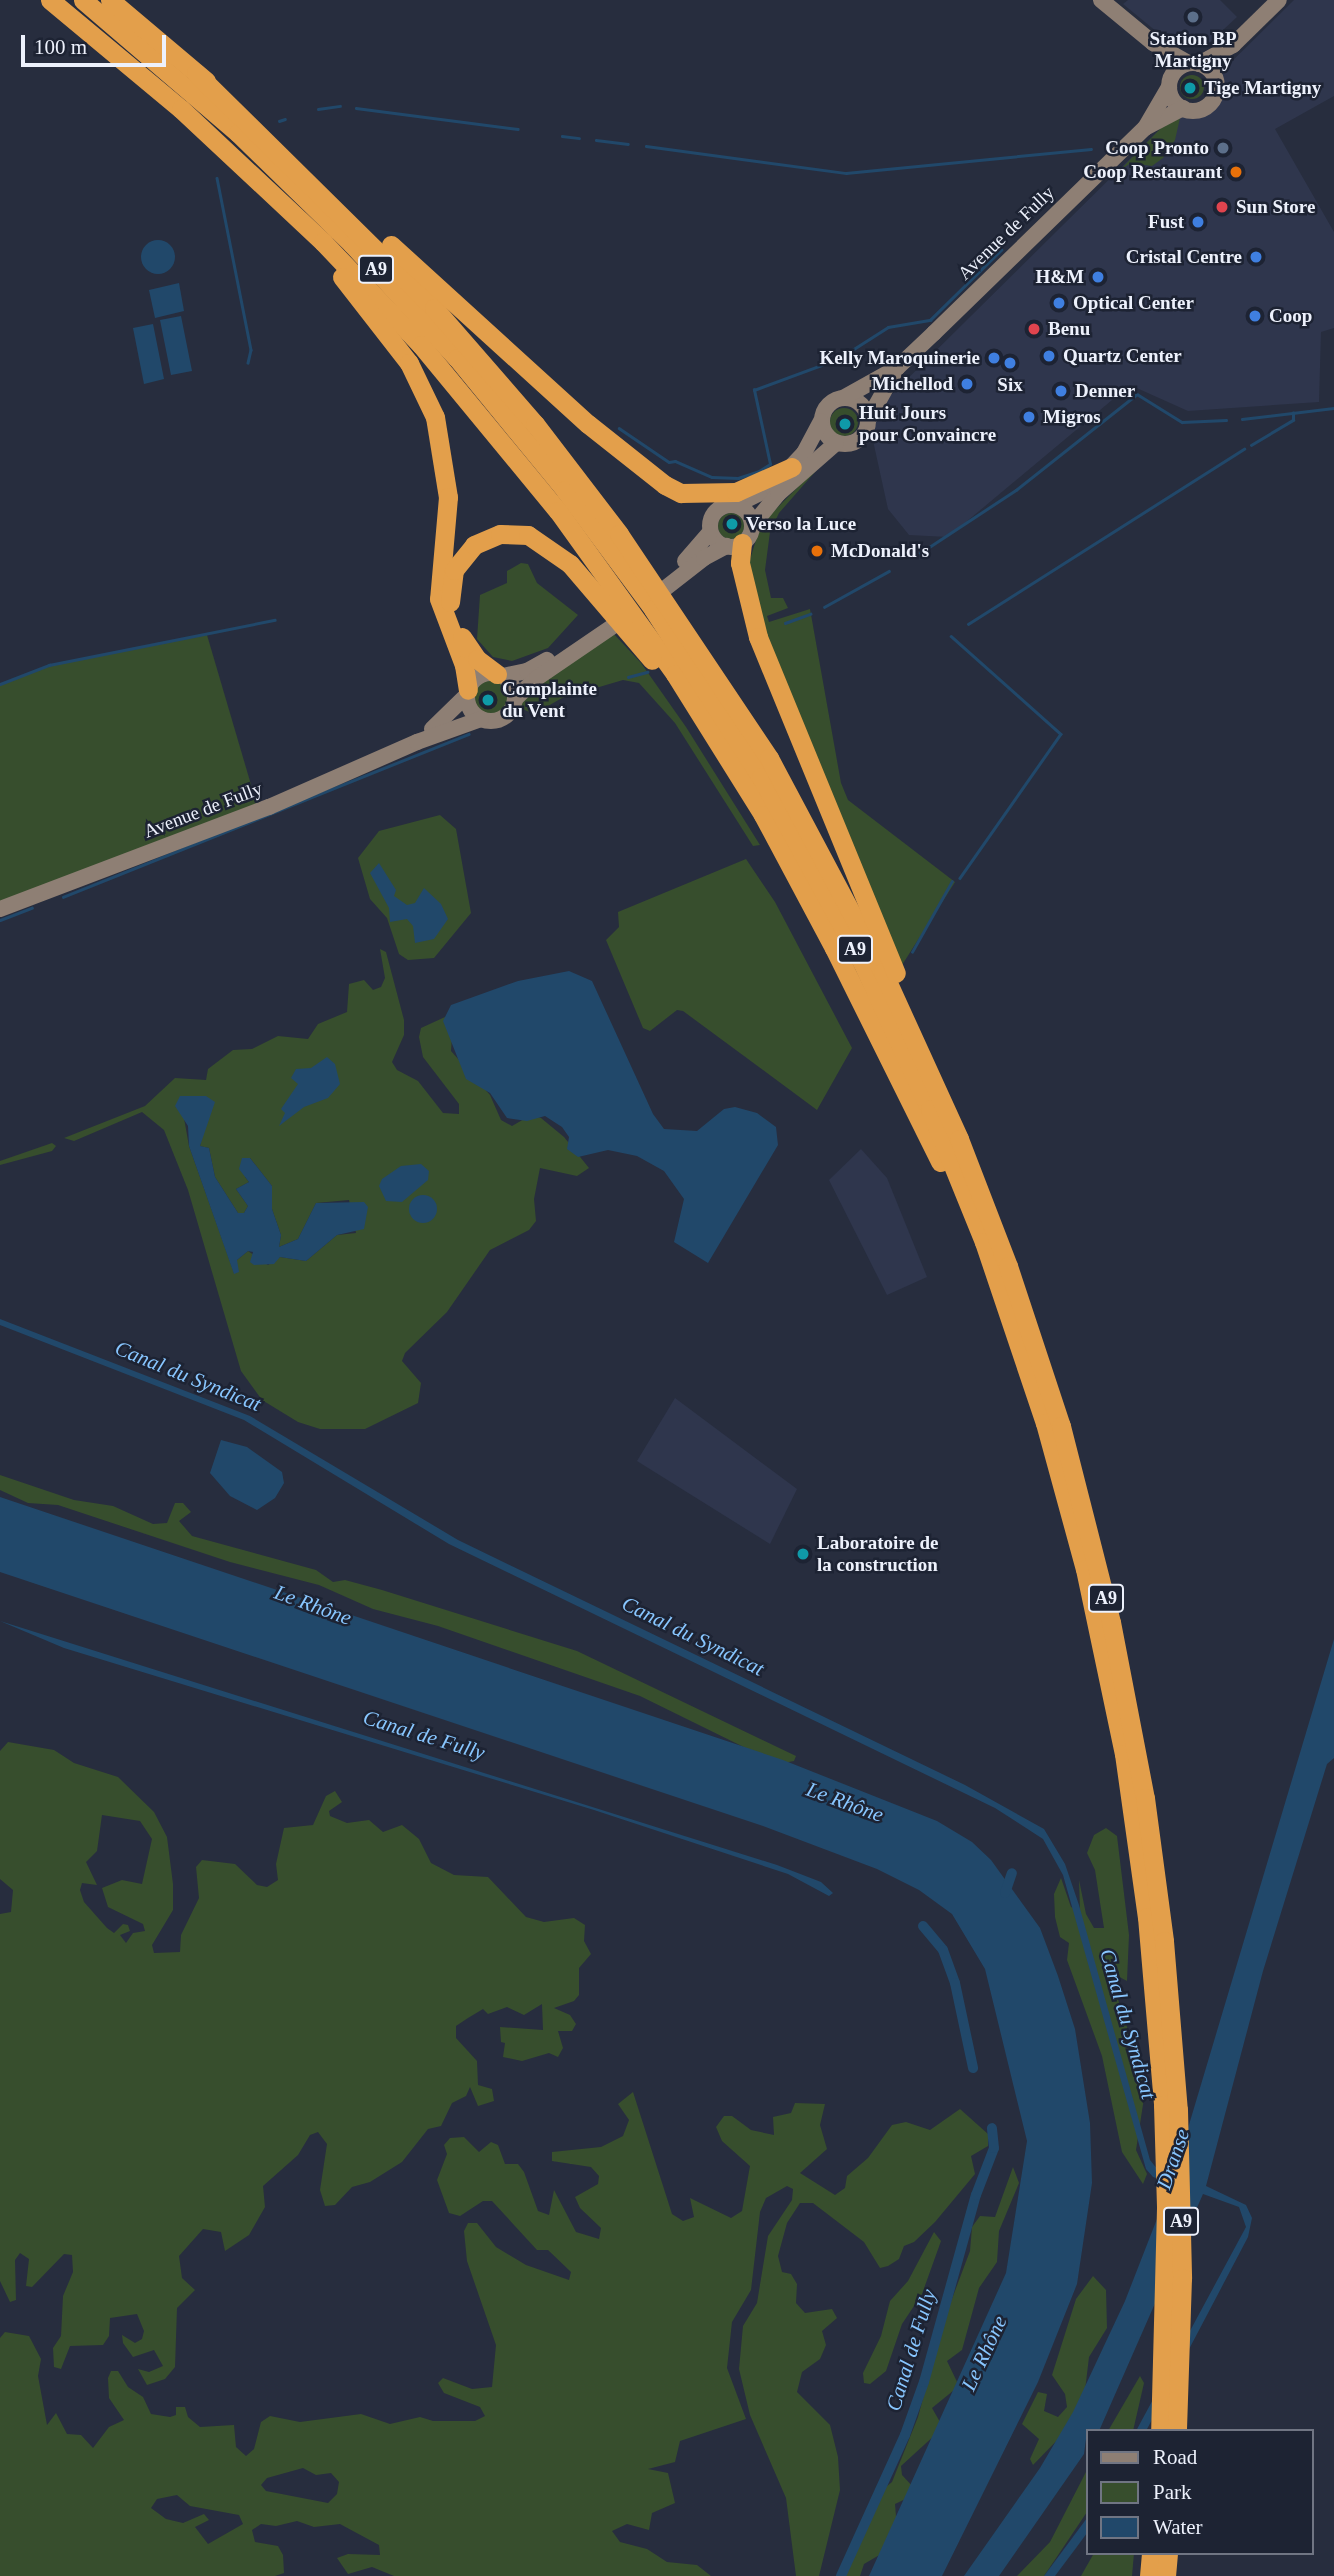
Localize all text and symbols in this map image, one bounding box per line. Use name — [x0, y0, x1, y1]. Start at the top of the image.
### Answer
marker: Station BP Martigny — [1185, 9, 1201, 25]
scale bar — [24, 21, 170, 65]
place label: Station BP Martigny — [1149, 28, 1237, 72]
text: 100 m — [34, 35, 87, 59]
place label: Tige Martigny — [1204, 77, 1321, 99]
marker: Tige Martigny — [1182, 80, 1198, 96]
place label: Coop Pronto — [1105, 137, 1209, 159]
marker: Coop Pronto — [1215, 140, 1231, 156]
place label: Coop Restaurant — [1083, 161, 1222, 183]
marker: Coop Restaurant — [1228, 164, 1244, 180]
street label: Avenue de Fully — [953, 181, 1059, 285]
place label: Sun Store — [1236, 196, 1315, 218]
marker: Sun Store — [1214, 199, 1230, 215]
place label: Fust — [1148, 211, 1184, 233]
marker: Fust — [1190, 214, 1206, 230]
place label: Cristal Centre — [1126, 246, 1242, 268]
marker: Cristal Centre — [1248, 249, 1264, 265]
road number: A9 — [357, 255, 395, 284]
place label: H&M — [1035, 266, 1084, 288]
marker: H&M — [1090, 269, 1106, 285]
place label: Optical Center — [1073, 292, 1194, 314]
marker: Optical Center — [1051, 295, 1067, 311]
place label: Coop — [1269, 305, 1312, 327]
marker: Coop — [1247, 308, 1263, 324]
place label: Benu — [1048, 318, 1090, 340]
marker: Benu — [1026, 321, 1042, 337]
place label: Quartz Center — [1063, 345, 1182, 367]
place label: Kelly Maroquinerie — [819, 347, 980, 369]
marker: Quartz Center — [1041, 348, 1057, 364]
marker: Kelly Maroquinerie — [986, 350, 1002, 366]
marker: Six — [1002, 355, 1018, 371]
place label: Michellod — [872, 373, 953, 395]
place label: Six — [997, 374, 1023, 396]
marker: Michellod — [959, 376, 975, 392]
place label: Denner — [1075, 380, 1135, 402]
marker: Denner — [1053, 383, 1069, 399]
place label: Huit Jours pour Convaincre — [859, 402, 996, 446]
place label: Migros — [1043, 406, 1101, 428]
marker: Migros — [1021, 409, 1037, 425]
marker: Huit Jours pour Convaincre — [837, 416, 853, 432]
place label: Verso la Luce — [746, 513, 856, 535]
marker: Verso la Luce — [724, 516, 740, 532]
place label: McDonald's — [831, 540, 929, 562]
marker: McDonald's — [809, 543, 825, 559]
place label: Complainte du Vent — [502, 678, 597, 722]
marker: Complainte du Vent — [480, 692, 496, 708]
street label: Avenue de Fully — [140, 777, 266, 843]
road number: A9 — [836, 934, 874, 964]
water label: Canal du Syndicat — [111, 1335, 265, 1417]
place label: Laboratoire de la construction — [817, 1532, 939, 1576]
marker: Laboratoire de la construction — [795, 1546, 811, 1562]
water label: Le Rhône — [271, 1579, 355, 1631]
road number: A9 — [1087, 1583, 1125, 1612]
water label: Canal du Syndicat — [618, 1591, 768, 1681]
water label: Canal de Fully — [360, 1705, 488, 1765]
water label: Le Rhône — [803, 1776, 887, 1828]
water label: Canal du Syndicat — [1095, 1946, 1161, 2102]
water label: Dranse — [1151, 2126, 1195, 2192]
road number: A9 — [1162, 2206, 1200, 2236]
water label: Canal de Fully — [881, 2286, 941, 2414]
water label: Le Rhône — [956, 2311, 1012, 2395]
legend — [1086, 2429, 1313, 2555]
text: Road — [1153, 2445, 1197, 2469]
text: Park — [1153, 2480, 1192, 2504]
text: Water — [1153, 2515, 1203, 2539]

